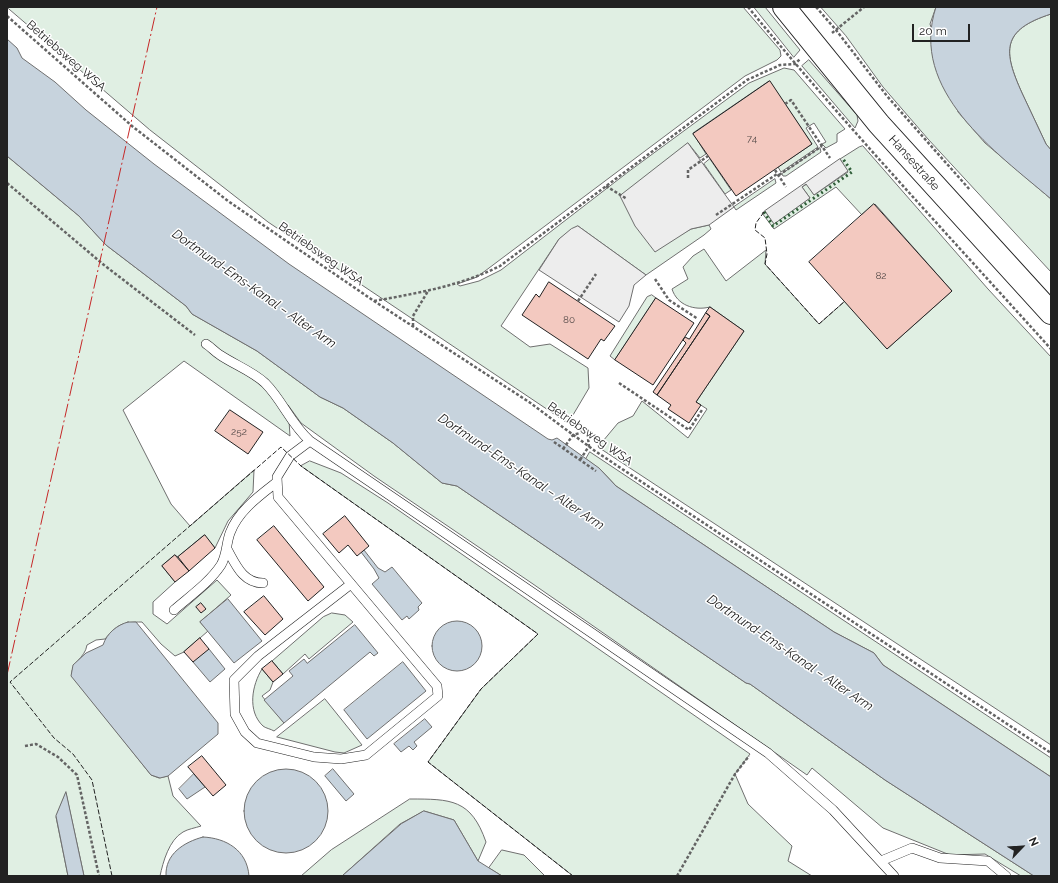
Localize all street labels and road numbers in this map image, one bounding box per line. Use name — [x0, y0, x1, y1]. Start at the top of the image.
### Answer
street label: Betriebsweg WSA — [23, 18, 109, 94]
street label: Hansestraße — [885, 132, 943, 194]
street label: Betriebsweg WSA — [276, 219, 366, 289]
street label: Betriebsweg WSA — [545, 399, 635, 469]

